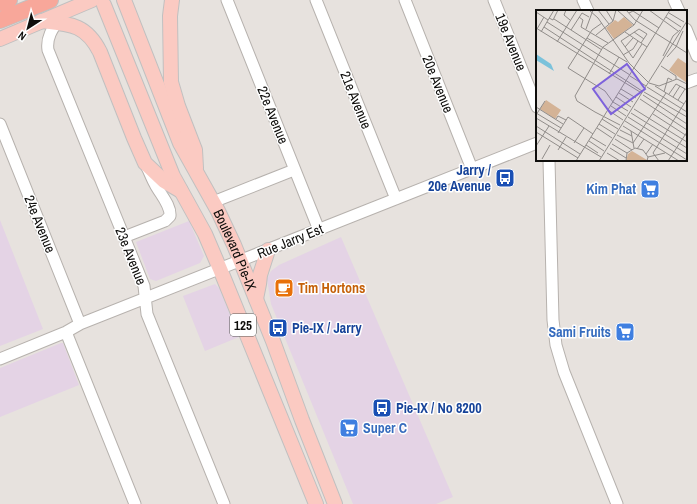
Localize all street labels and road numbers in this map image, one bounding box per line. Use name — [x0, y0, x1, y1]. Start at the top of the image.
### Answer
street label: 19e Avenue — [491, 11, 531, 73]
street label: 20e Avenue — [418, 53, 458, 115]
street label: 21e Avenue — [336, 69, 376, 131]
street label: 22e Avenue — [253, 84, 293, 146]
street label: 24e Avenue — [20, 193, 60, 255]
street label: Boulevard Pie-IX — [209, 206, 261, 294]
street label: Rue Jarry Est — [254, 220, 326, 262]
street label: 23e Avenue — [111, 225, 151, 287]
road number: 125 — [230, 314, 256, 336]

